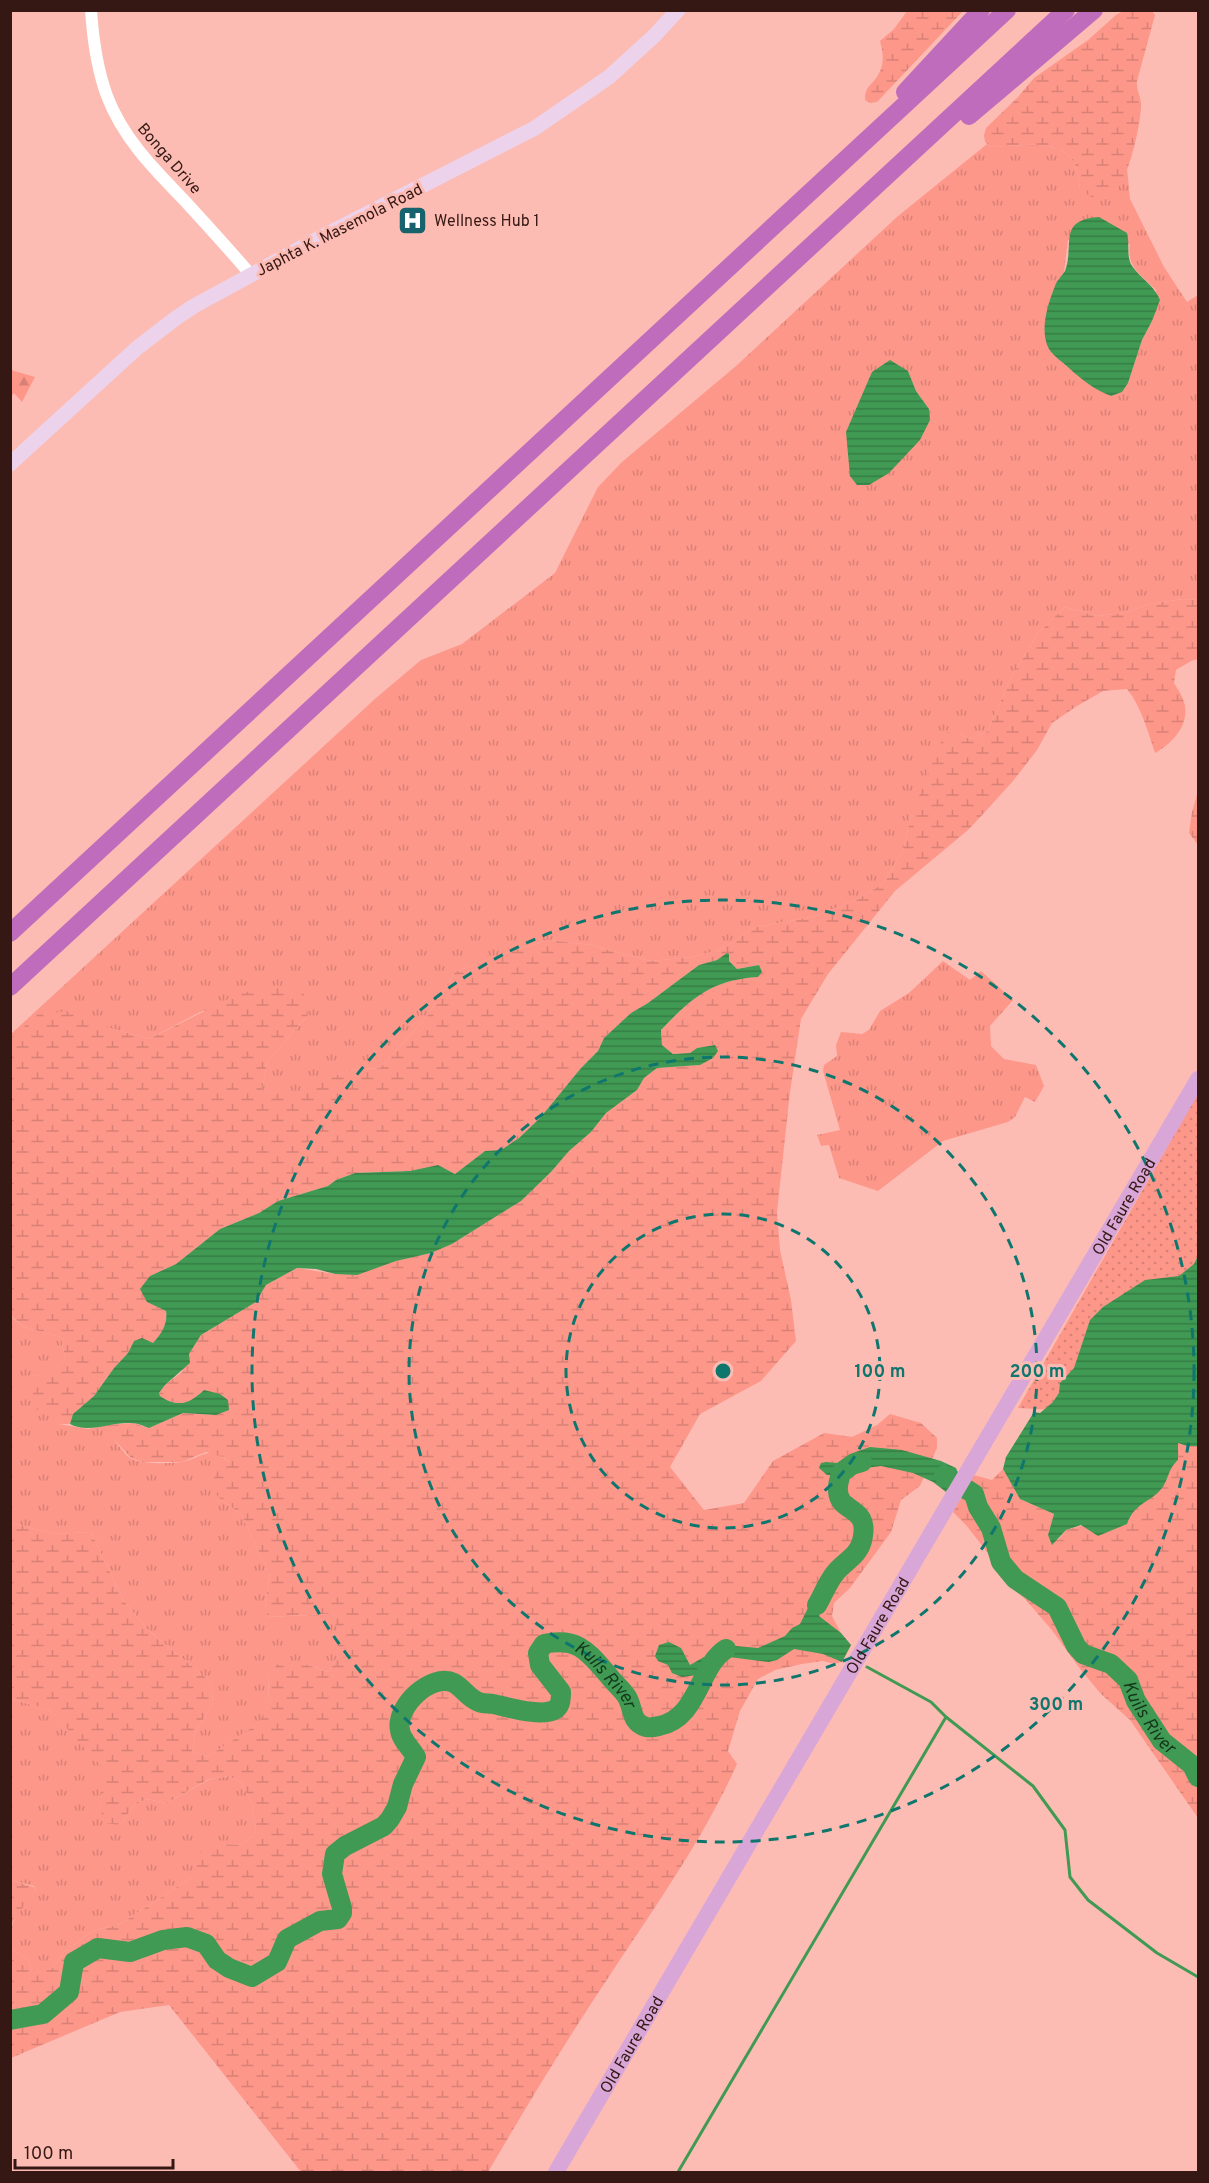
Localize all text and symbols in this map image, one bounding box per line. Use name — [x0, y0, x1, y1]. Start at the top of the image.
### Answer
street label: Bonga Drive — [132, 120, 205, 199]
street label: Japhta K. Masemola Road — [253, 180, 427, 282]
hospital icon: Wellness Hub 1 — [397, 204, 429, 236]
place label: Wellness Hub 1 — [434, 212, 540, 232]
street label: Old Faure Road — [1089, 1155, 1161, 1259]
centre of rings — [713, 1361, 733, 1381]
text: 100 m — [854, 1361, 906, 1384]
text: 200 m — [1009, 1361, 1065, 1384]
street label: Old Faure Road — [843, 1574, 915, 1678]
water label: Kuils River — [570, 1637, 641, 1713]
water label: Kuils River — [1116, 1678, 1181, 1762]
text: 300 m — [1029, 1694, 1083, 1717]
street label: Old Faure Road — [596, 1993, 669, 2098]
scale bar — [15, 2132, 172, 2170]
text: 100 m — [24, 2143, 73, 2166]

